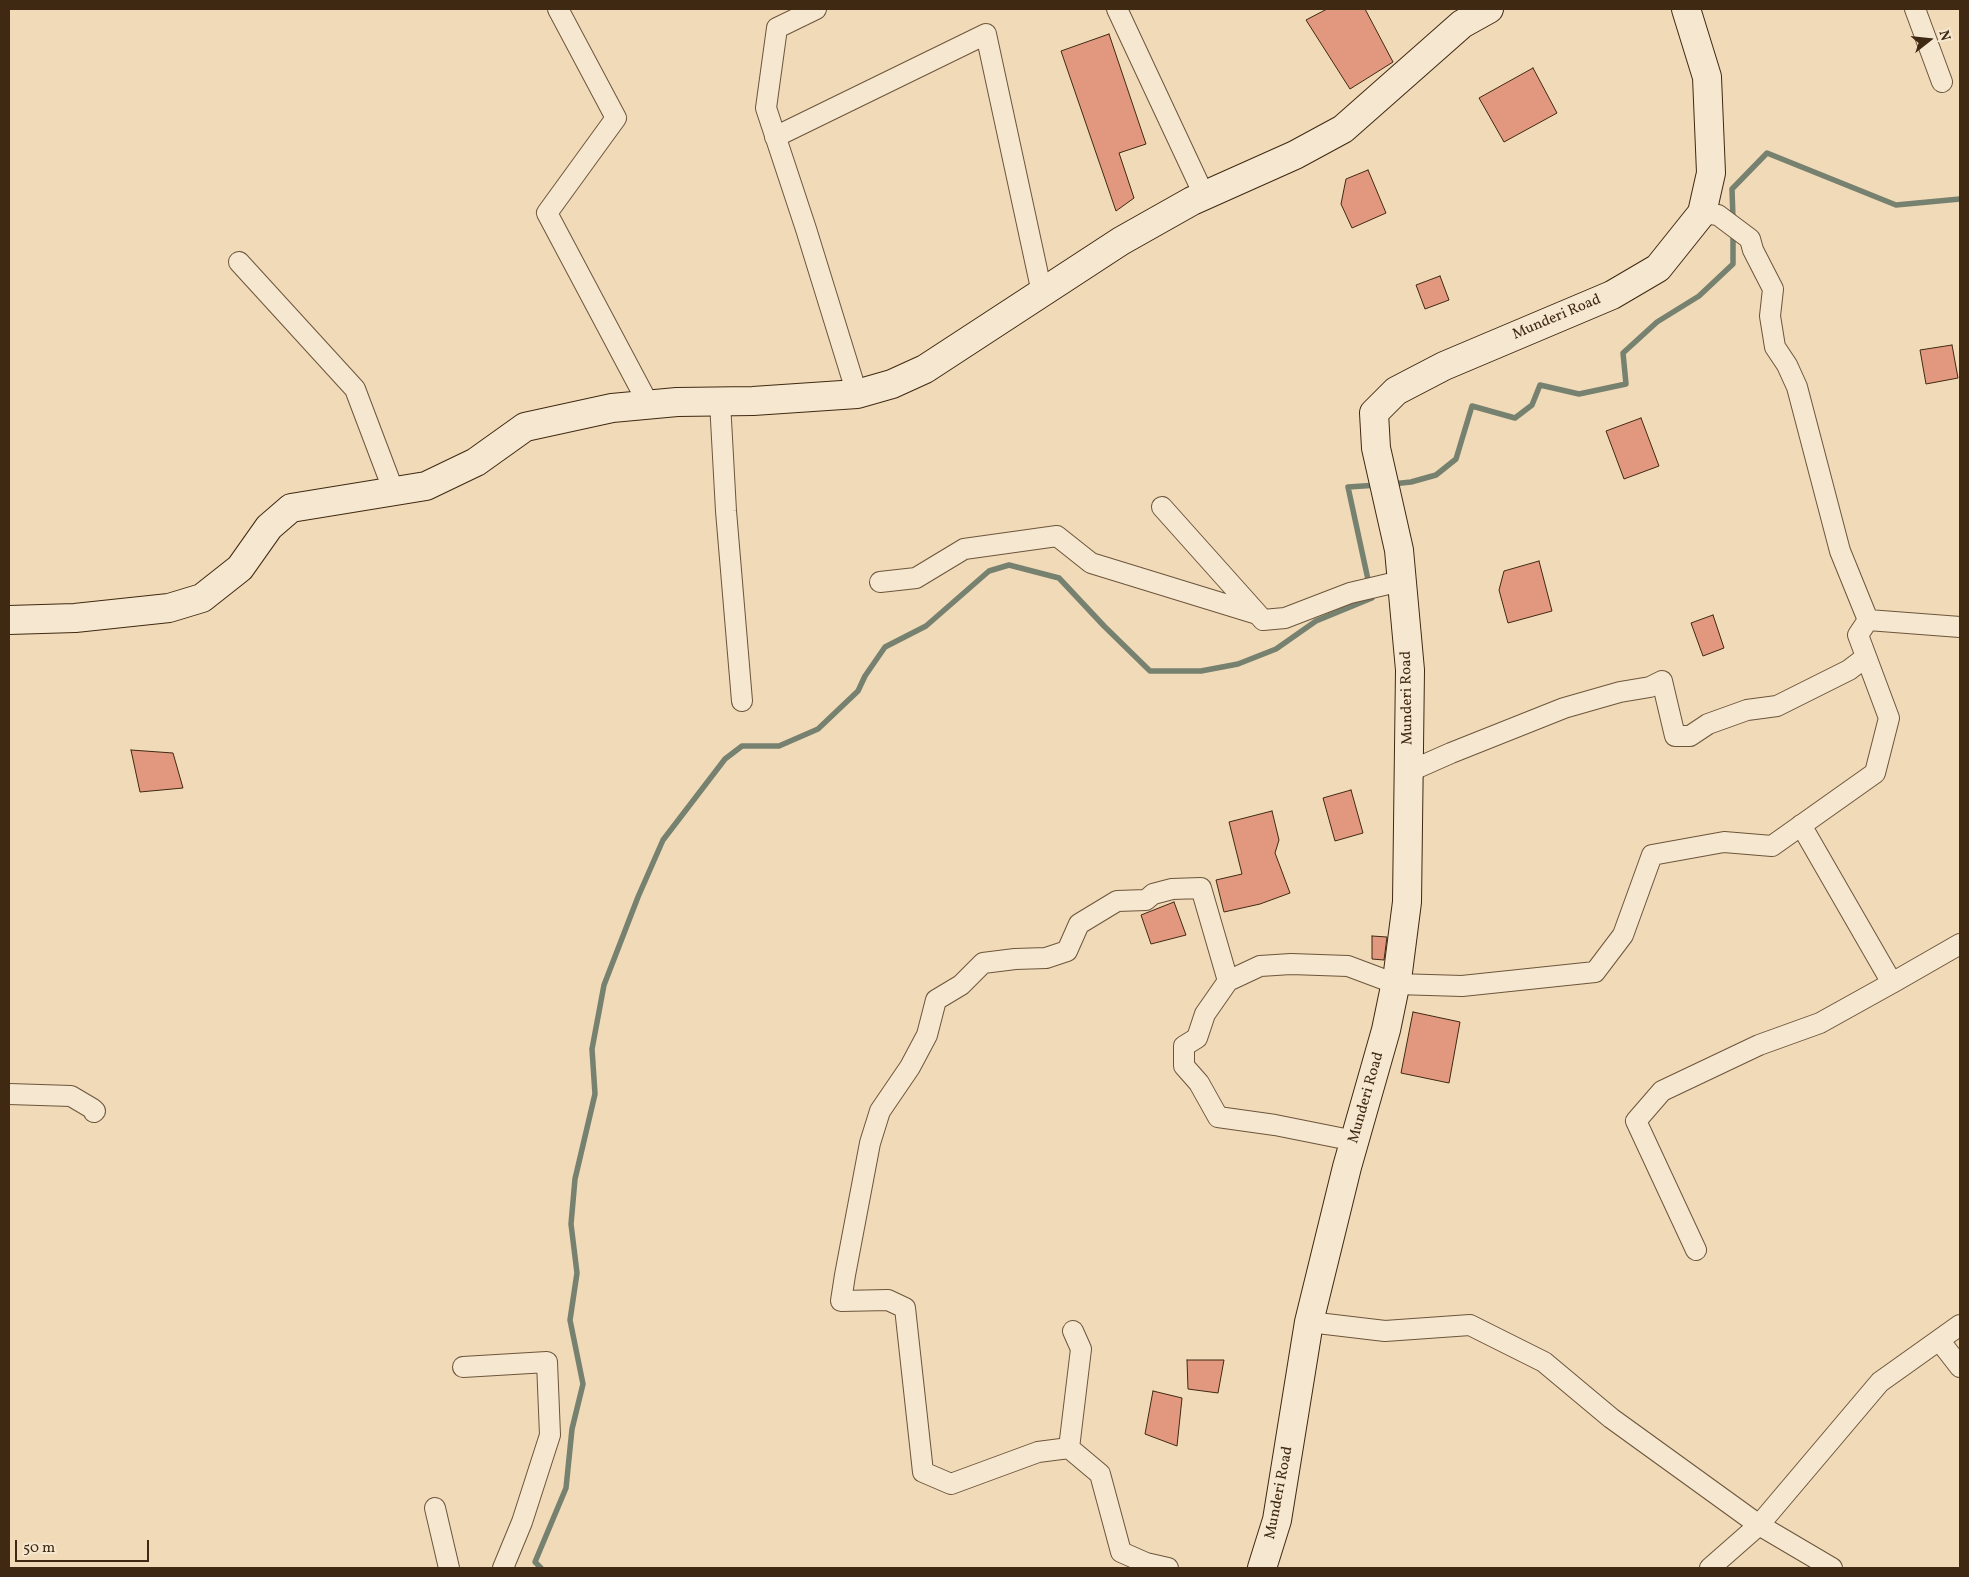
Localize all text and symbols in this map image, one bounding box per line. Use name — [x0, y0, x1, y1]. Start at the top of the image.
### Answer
north arrow — [1904, 15, 1954, 65]
text: N — [1933, 28, 1954, 43]
street label: Munderi Road — [1510, 291, 1604, 345]
street label: Munderi Road — [1398, 651, 1418, 745]
street label: Munderi Road — [1345, 1050, 1389, 1146]
street label: Munderi Road — [1262, 1445, 1298, 1541]
scale bar — [18, 1530, 151, 1562]
text: 50 m — [23, 1538, 55, 1559]

